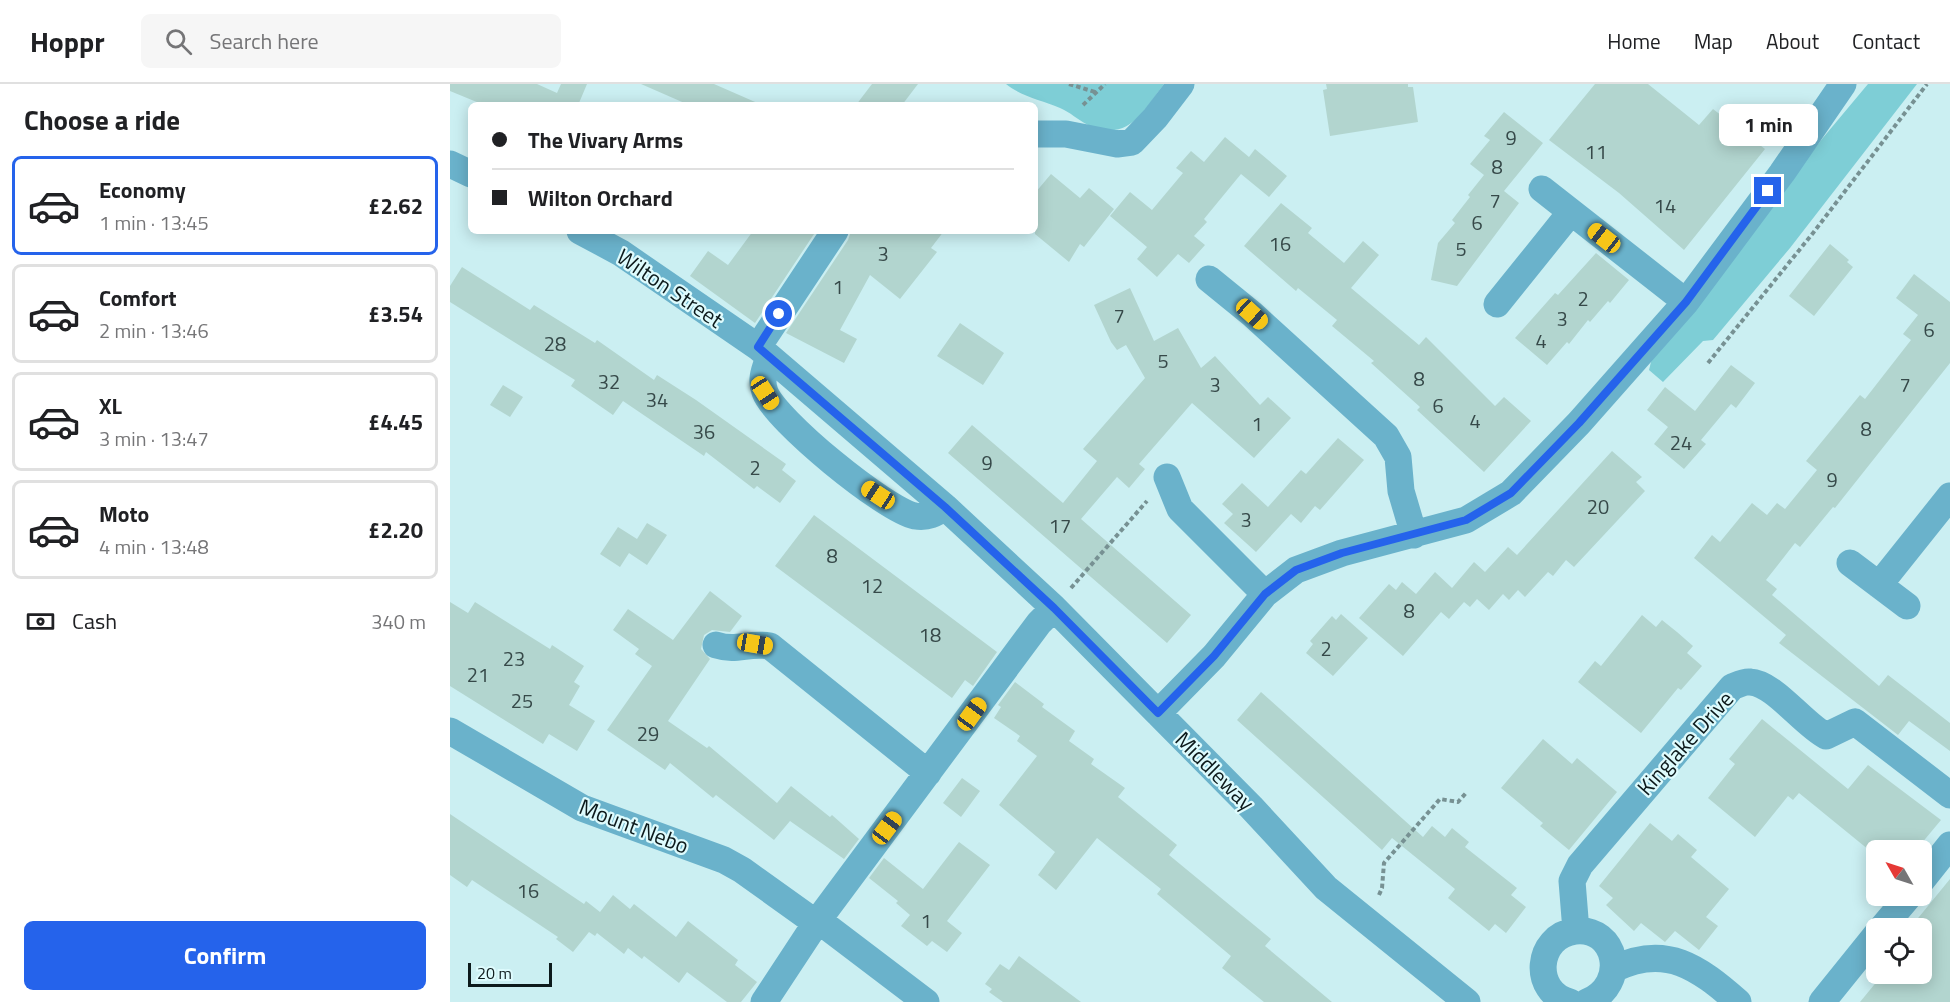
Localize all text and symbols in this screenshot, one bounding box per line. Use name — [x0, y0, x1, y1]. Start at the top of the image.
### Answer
search box — [141, 14, 561, 68]
text: Hoppr — [30, 20, 105, 63]
text: Search here — [210, 24, 319, 58]
icon: search — [162, 25, 195, 58]
text: Home — [1607, 25, 1661, 57]
text: Map — [1694, 25, 1733, 57]
text: About — [1766, 25, 1819, 57]
text: Contact — [1852, 25, 1920, 57]
text: Choose a ride — [24, 99, 180, 140]
callout: 1 min — [1718, 104, 1818, 146]
text: 1 min — [1744, 109, 1793, 140]
house number: 9 — [1505, 122, 1517, 153]
text: The Vivary Arms — [528, 123, 683, 157]
house number: 11 — [1585, 136, 1607, 167]
house number: 8 — [1491, 151, 1503, 182]
text: Economy — [99, 173, 186, 207]
route end — [1754, 177, 1781, 204]
icon: car — [27, 179, 81, 233]
text: Wilton Orchard — [528, 181, 673, 215]
house number: 7 — [1489, 185, 1501, 216]
text: £2.62 — [368, 189, 423, 223]
house number: 14 — [1654, 190, 1676, 221]
text: 1 min · 13:45 — [99, 207, 209, 238]
house number: 6 — [1471, 207, 1483, 238]
car — [1584, 220, 1624, 256]
house number: 16 — [1269, 228, 1291, 259]
house number: 5 — [1455, 233, 1467, 264]
house number: 3 — [877, 238, 889, 269]
street label: Wilton Street — [610, 240, 730, 336]
house number: 1 — [832, 271, 844, 302]
text: Comfort — [99, 281, 177, 315]
house number: 2 — [1577, 283, 1589, 314]
icon: car — [27, 287, 81, 341]
car — [1233, 295, 1271, 333]
text: £3.54 — [368, 297, 423, 331]
route start — [765, 300, 792, 327]
house number: 7 — [1113, 300, 1125, 331]
house number: 3 — [1556, 303, 1568, 334]
house number: 6 — [1923, 314, 1935, 345]
text: 2 min · 13:46 — [99, 315, 209, 346]
house number: 4 — [1535, 325, 1547, 356]
house number: 28 — [544, 328, 566, 359]
house number: 5 — [1157, 345, 1169, 376]
house number: 8 — [1413, 363, 1425, 394]
house number: 32 — [598, 366, 620, 397]
house number: 3 — [1209, 369, 1221, 400]
house number: 7 — [1899, 369, 1911, 400]
car — [748, 373, 782, 413]
house number: 34 — [646, 384, 668, 415]
text: XL — [99, 389, 122, 423]
house number: 6 — [1432, 390, 1444, 421]
icon: car — [27, 395, 81, 449]
text: £4.45 — [368, 405, 423, 439]
house number: 4 — [1469, 405, 1481, 436]
house number: 1 — [1251, 408, 1263, 439]
house number: 8 — [1860, 413, 1872, 444]
house number: 36 — [693, 416, 715, 447]
text: 3 min · 13:47 — [99, 423, 209, 454]
house number: 24 — [1670, 427, 1692, 458]
house number: 9 — [981, 447, 993, 478]
house number: 2 — [749, 452, 761, 483]
house number: 9 — [1826, 464, 1838, 495]
car — [858, 478, 898, 512]
house number: 20 — [1587, 491, 1609, 522]
text: Moto — [99, 497, 149, 531]
icon: car — [27, 503, 81, 557]
house number: 3 — [1240, 504, 1252, 535]
house number: 17 — [1049, 510, 1071, 541]
text: £2.20 — [368, 513, 423, 547]
text: 4 min · 13:48 — [99, 531, 209, 562]
house number: 8 — [826, 540, 838, 571]
house number: 12 — [861, 570, 883, 601]
house number: 8 — [1403, 595, 1415, 626]
text: Cash — [72, 604, 117, 638]
icon: cash — [24, 605, 57, 638]
text: 340 m — [371, 606, 426, 637]
house number: 18 — [919, 619, 941, 650]
car — [736, 632, 774, 656]
house number: 2 — [1320, 633, 1332, 664]
house number: 23 — [503, 643, 525, 674]
house number: 21 — [467, 659, 489, 690]
street label: Kinglake Drive — [1629, 683, 1741, 803]
house number: 25 — [511, 685, 533, 716]
car — [954, 694, 990, 734]
house number: 29 — [637, 718, 659, 749]
street label: Middleway — [1167, 723, 1263, 819]
street label: Mount Nebo — [574, 790, 694, 862]
car — [869, 808, 905, 848]
north arrow — [1866, 840, 1932, 906]
map controls — [1866, 840, 1932, 984]
house number: 16 — [517, 875, 539, 906]
house number: 1 — [920, 905, 932, 936]
button: locate — [1866, 918, 1932, 984]
button: Confirm — [24, 921, 426, 990]
scale bar — [468, 960, 552, 988]
text: 20 m — [477, 961, 512, 985]

